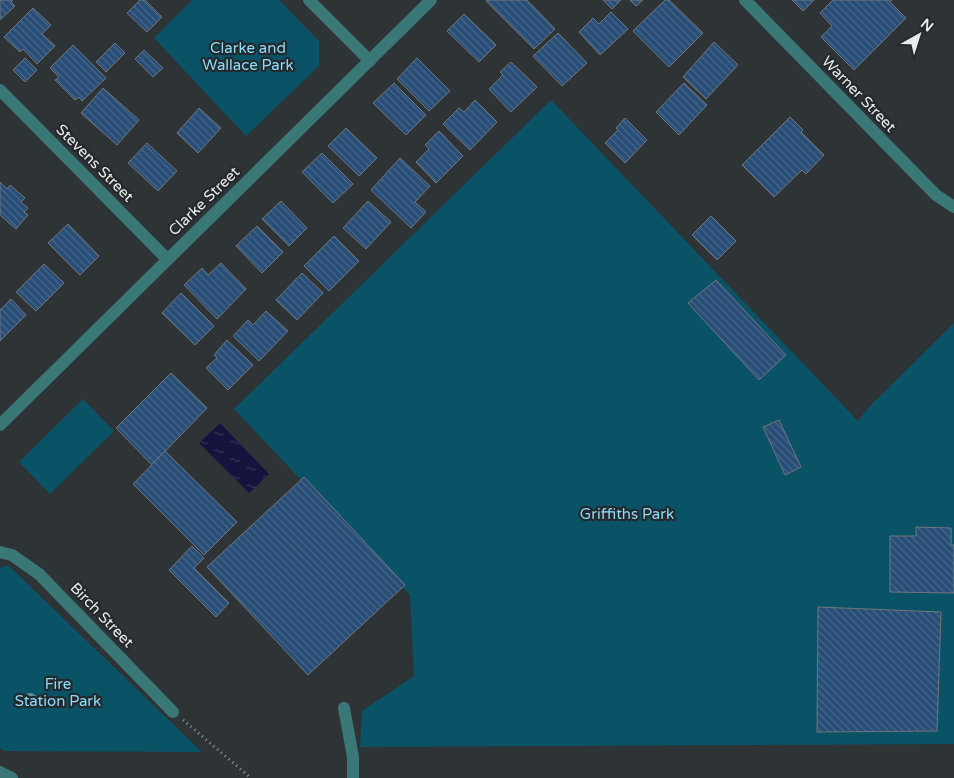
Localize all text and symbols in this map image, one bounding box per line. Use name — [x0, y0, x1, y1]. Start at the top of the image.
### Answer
north arrow — [894, 10, 944, 60]
text: N — [917, 15, 937, 35]
park label: Clarke and Wallace Park — [202, 39, 294, 74]
street label: Warner Street — [818, 52, 900, 136]
street label: Stevens Street — [52, 120, 138, 206]
street label: Clarke Street — [165, 163, 243, 239]
park label: Griffiths Park — [580, 505, 674, 523]
street label: Birch Street — [67, 579, 138, 651]
park label: Fire Station Park — [15, 675, 101, 710]

